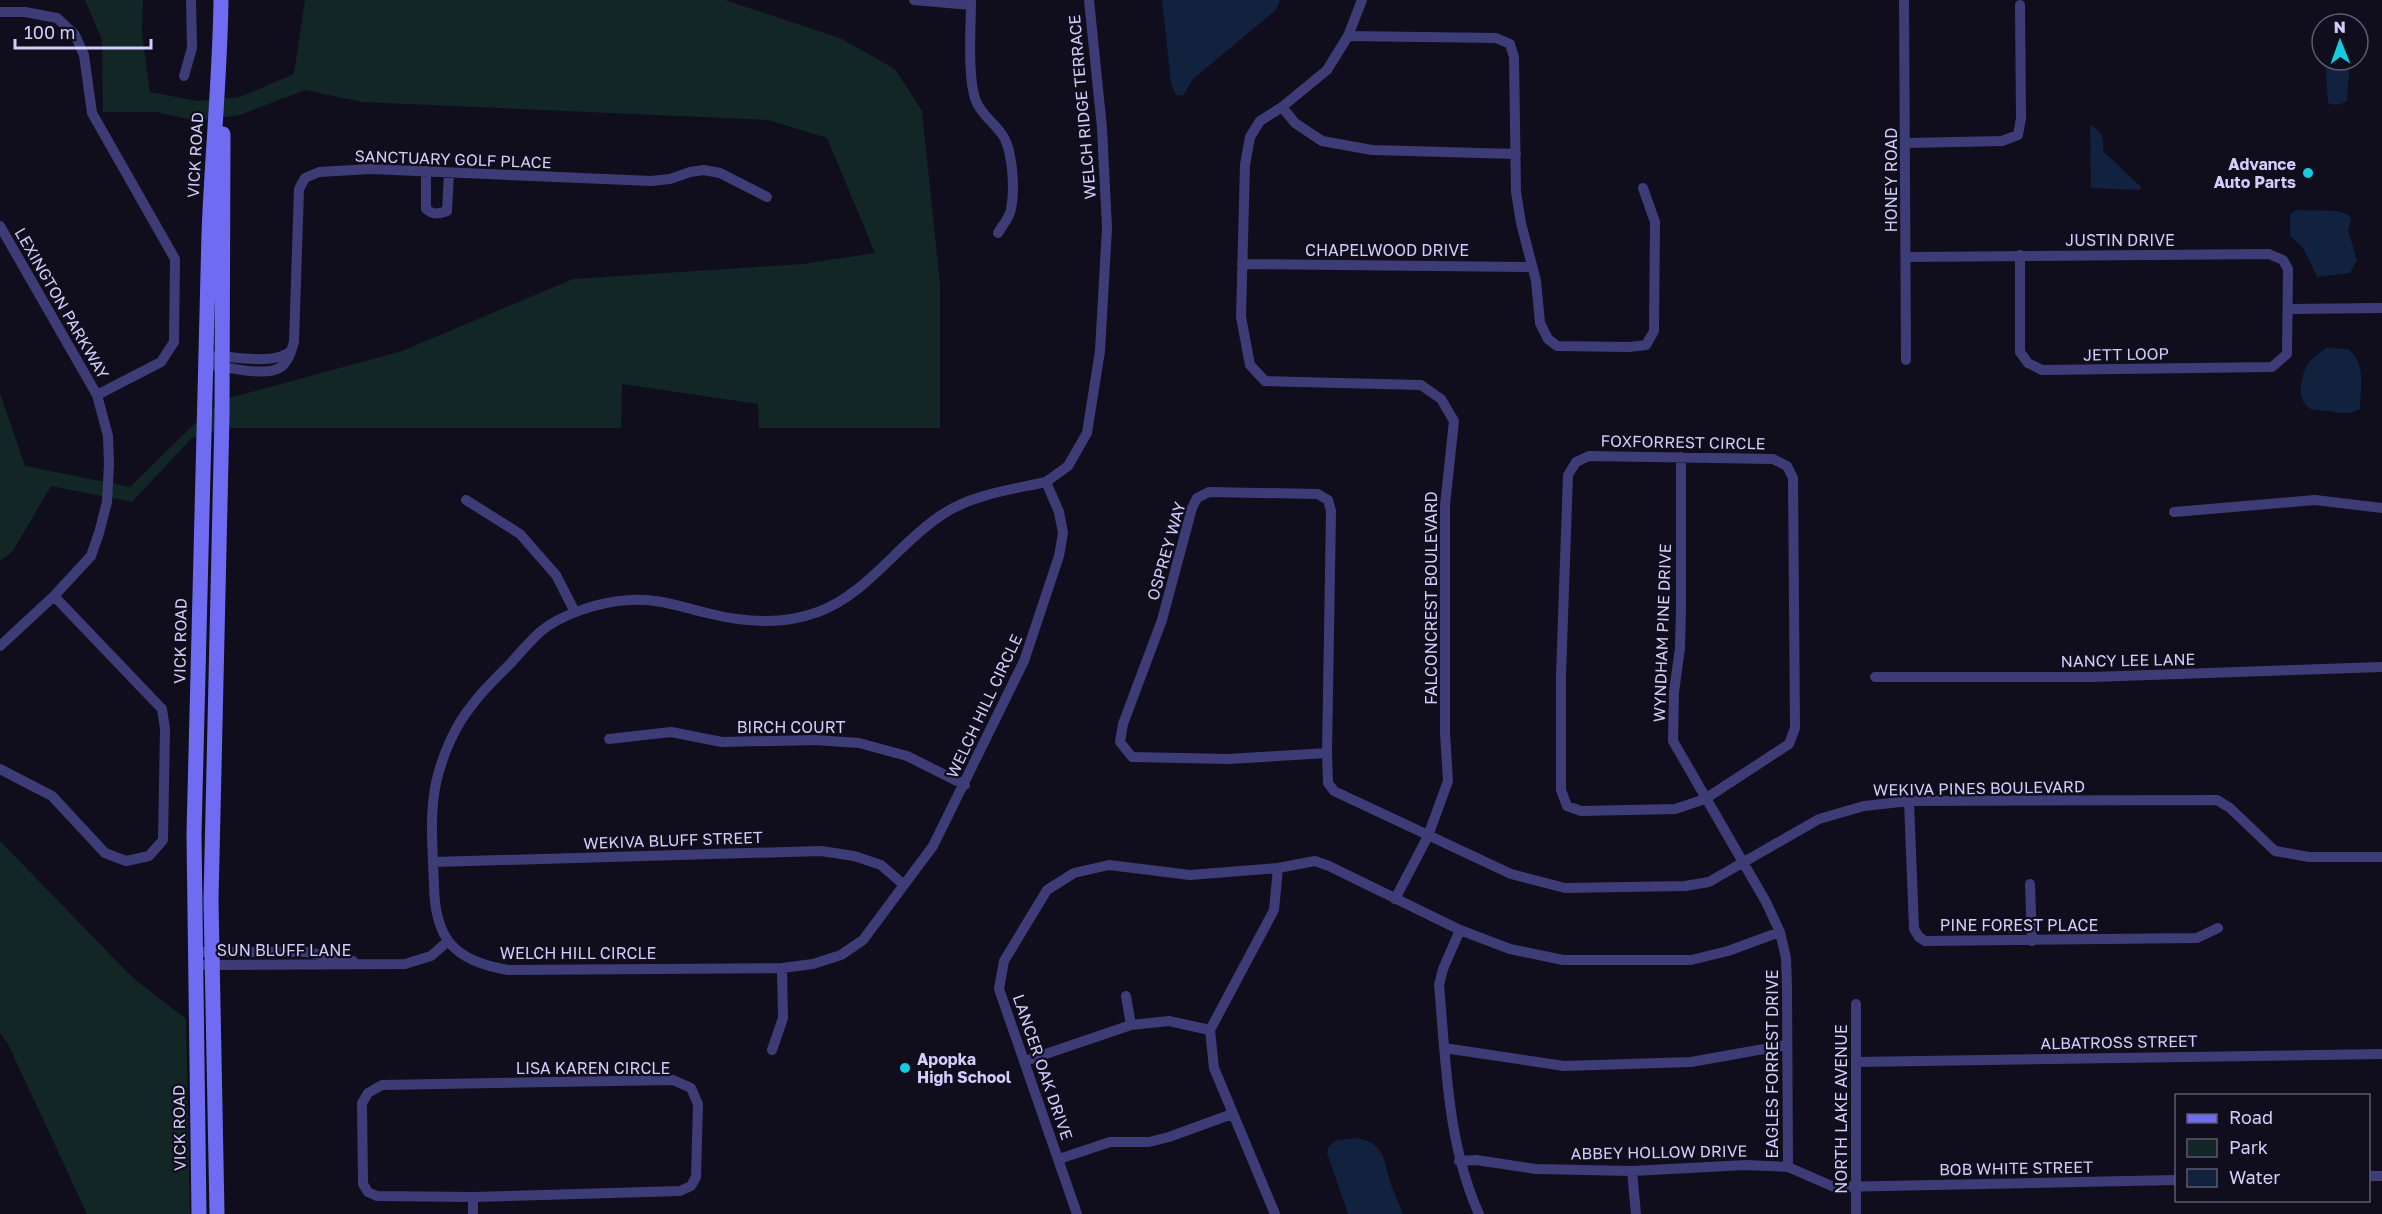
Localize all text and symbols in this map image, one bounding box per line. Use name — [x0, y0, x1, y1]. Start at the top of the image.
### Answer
scale bar — [15, 12, 152, 50]
north arrow — [2310, 12, 2370, 72]
street label: WELCH RIDGE TERRACE — [1064, 14, 1100, 200]
text: N — [2333, 17, 2346, 37]
text: 100 m — [24, 21, 75, 43]
street label: VICK ROAD — [183, 112, 207, 198]
street label: HONEY ROAD — [1881, 128, 1901, 232]
street label: SANCTUARY GOLF PLACE — [354, 146, 552, 172]
place label: Advance Auto Parts — [2214, 154, 2296, 192]
marker: Advance Auto Parts — [2301, 166, 2315, 180]
street label: LEXINGTON PARKWAY — [11, 224, 114, 383]
street label: JUSTIN DRIVE — [2065, 230, 2175, 250]
street label: CHAPELWOOD DRIVE — [1305, 240, 1469, 260]
street label: JETT LOOP — [2083, 343, 2169, 365]
street label: FOXFORREST CIRCLE — [1600, 431, 1766, 453]
street label: FALCONCREST BOULEVARD — [1421, 491, 1441, 705]
street label: OSPREY WAY — [1142, 499, 1190, 602]
street label: WYNDHAM PINE DRIVE — [1649, 543, 1675, 723]
street label: VICK ROAD — [169, 598, 191, 684]
street label: WELCH HILL CIRCLE — [942, 631, 1026, 781]
street label: NANCY LEE LANE — [2061, 649, 2195, 671]
street label: BIRCH COURT — [737, 717, 845, 737]
street label: WEKIVA PINES BOULEVARD — [1873, 776, 2085, 800]
street label: WEKIVA BLUFF STREET — [583, 827, 763, 853]
street label: PINE FOREST PLACE — [1940, 915, 2098, 935]
street label: SUN BLUFF LANE — [217, 940, 351, 960]
street label: WELCH HILL CIRCLE — [500, 943, 656, 963]
street label: EAGLES FORREST DRIVE — [1762, 970, 1782, 1158]
street label: LANCER OAK DRIVE — [1009, 991, 1077, 1143]
street label: NORTH LAKE AVENUE — [1831, 1024, 1851, 1194]
street label: ALBATROSS STREET — [2040, 1031, 2198, 1053]
place label: Apopka High School — [917, 1049, 1012, 1087]
street label: LISA KAREN CIRCLE — [516, 1058, 670, 1078]
marker: Apopka High School — [898, 1061, 912, 1075]
street label: VICK ROAD — [168, 1085, 190, 1171]
legend — [2175, 1094, 2370, 1202]
text: Road — [2229, 1106, 2273, 1128]
text: Park — [2229, 1136, 2268, 1158]
street label: ABBEY HOLLOW DRIVE — [1571, 1140, 1747, 1164]
street label: BOB WHITE STREET — [1939, 1157, 2093, 1179]
text: Water — [2229, 1166, 2280, 1188]

